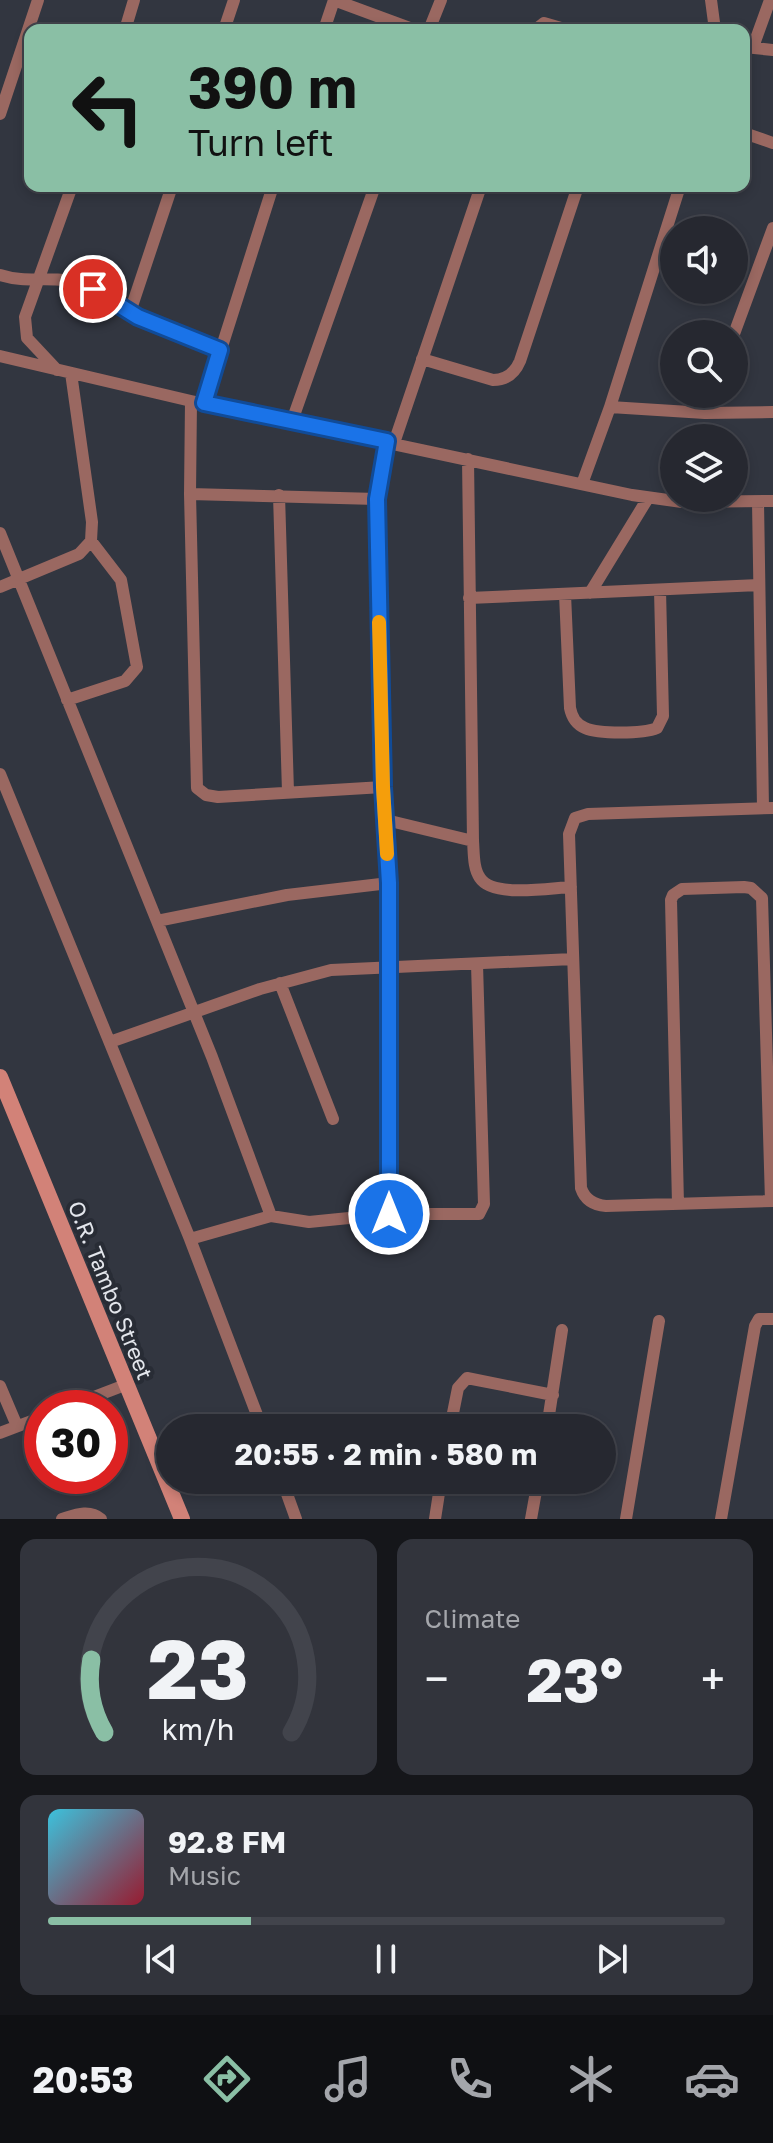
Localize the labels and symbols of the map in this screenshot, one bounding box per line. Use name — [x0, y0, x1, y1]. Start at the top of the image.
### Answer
pin — [59, 255, 127, 323]
position arrow — [347, 1172, 431, 1256]
street label: O.R. Tambo Street — [63, 1197, 159, 1383]
speed limit sign: 30 — [24, 1390, 128, 1494]

